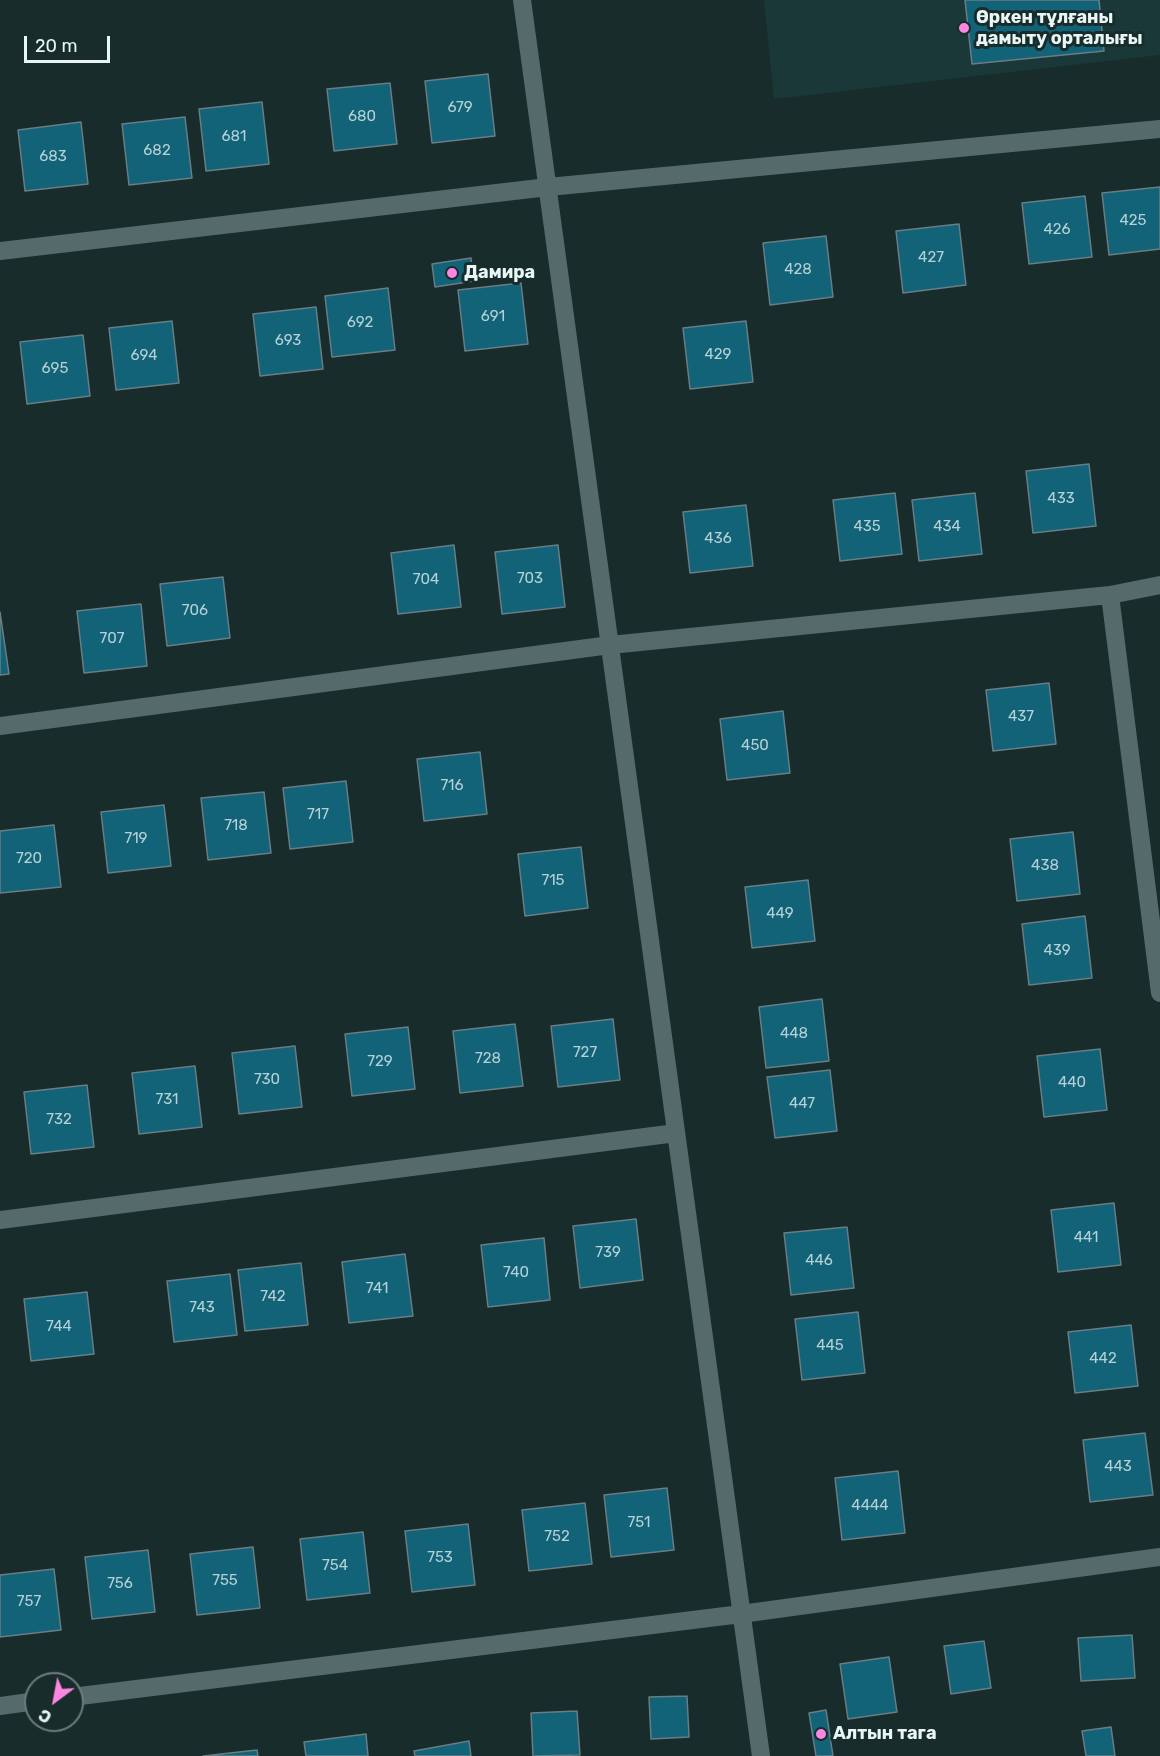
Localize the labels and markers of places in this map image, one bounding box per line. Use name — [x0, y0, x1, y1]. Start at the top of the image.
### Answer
place label: Өркен тұлғаны дамыту орталығы — [976, 7, 1143, 50]
marker: Өркен тұлғаны дамыту орталығы — [957, 21, 971, 35]
place label: Дамира — [464, 262, 535, 284]
marker: Дамира — [445, 266, 459, 280]
place label: Алтын тага — [833, 1723, 936, 1745]
marker: Алтын тага — [814, 1727, 828, 1741]

